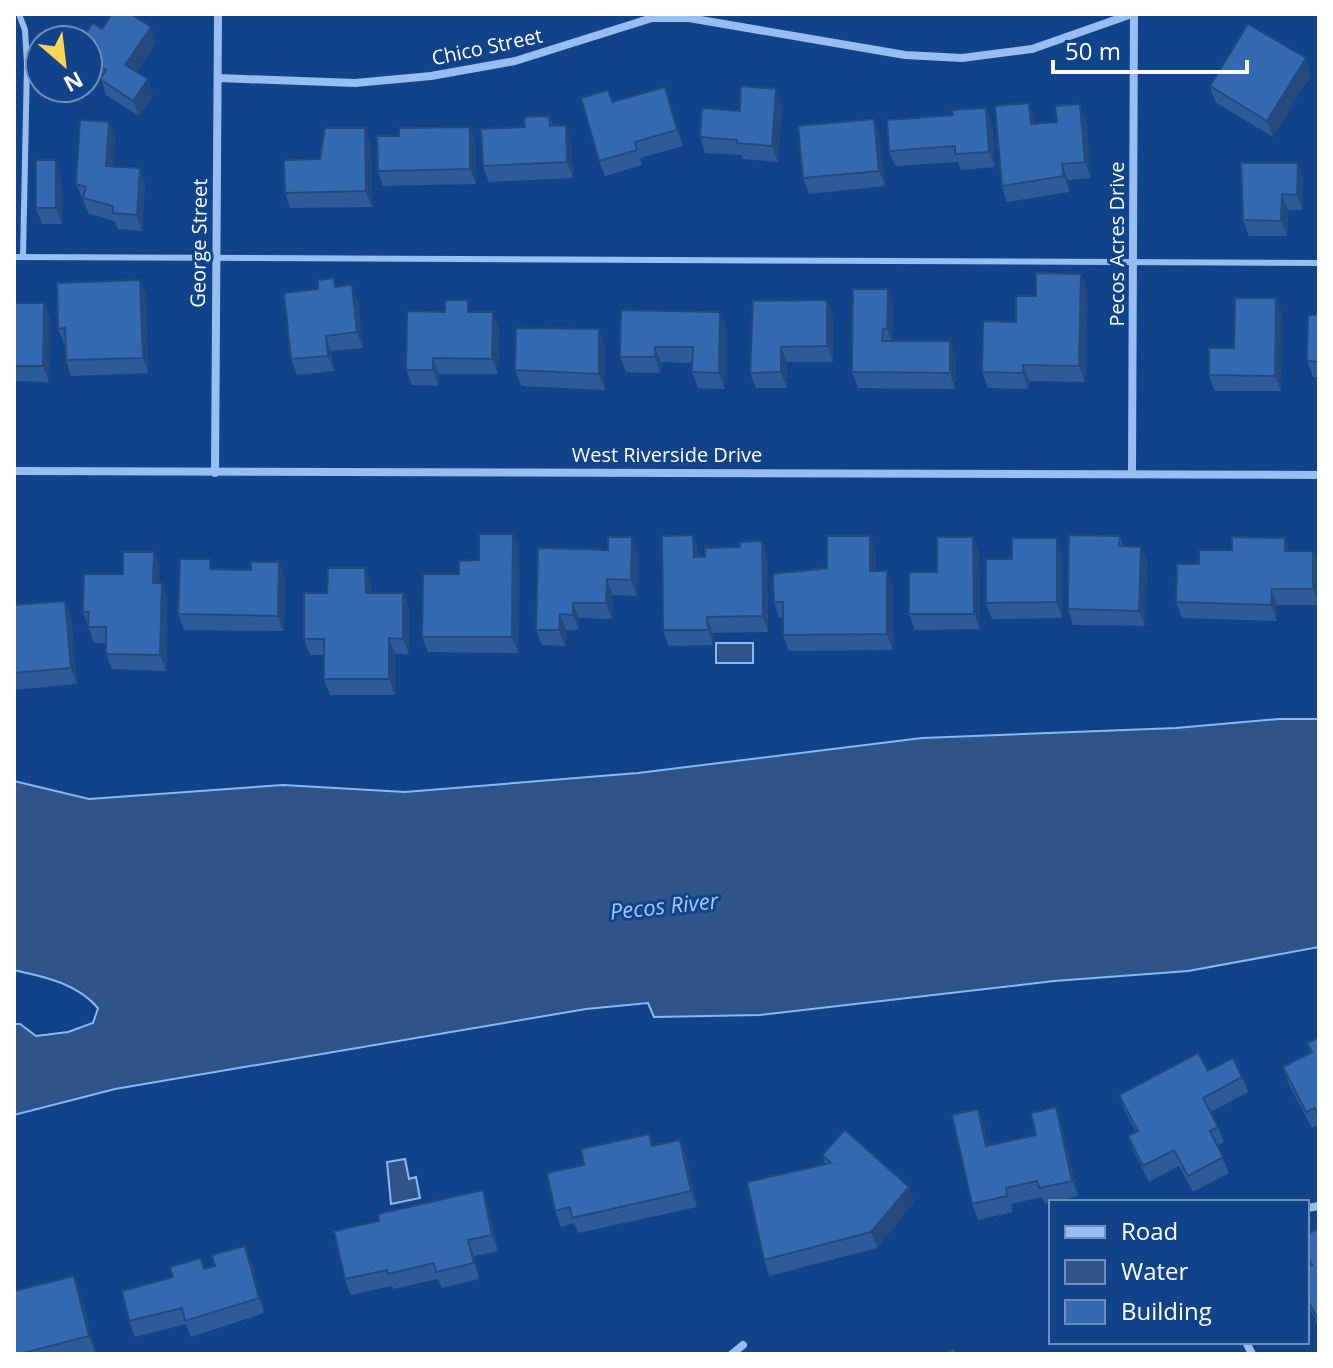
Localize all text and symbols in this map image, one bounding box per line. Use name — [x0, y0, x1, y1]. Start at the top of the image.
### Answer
street label: Chico Street — [429, 22, 545, 71]
north arrow — [24, 24, 104, 104]
scale bar — [1053, 24, 1247, 74]
text: 50 m — [1065, 34, 1121, 67]
text: N — [59, 65, 89, 100]
street label: Pecos Acres Drive — [1103, 162, 1130, 326]
street label: George Street — [184, 178, 213, 308]
street label: West Riverside Drive — [572, 441, 762, 468]
water label: Pecos River — [608, 884, 721, 926]
legend — [1049, 1200, 1309, 1344]
text: Road — [1121, 1214, 1178, 1247]
text: Water — [1121, 1254, 1189, 1287]
text: Building — [1121, 1294, 1212, 1327]

